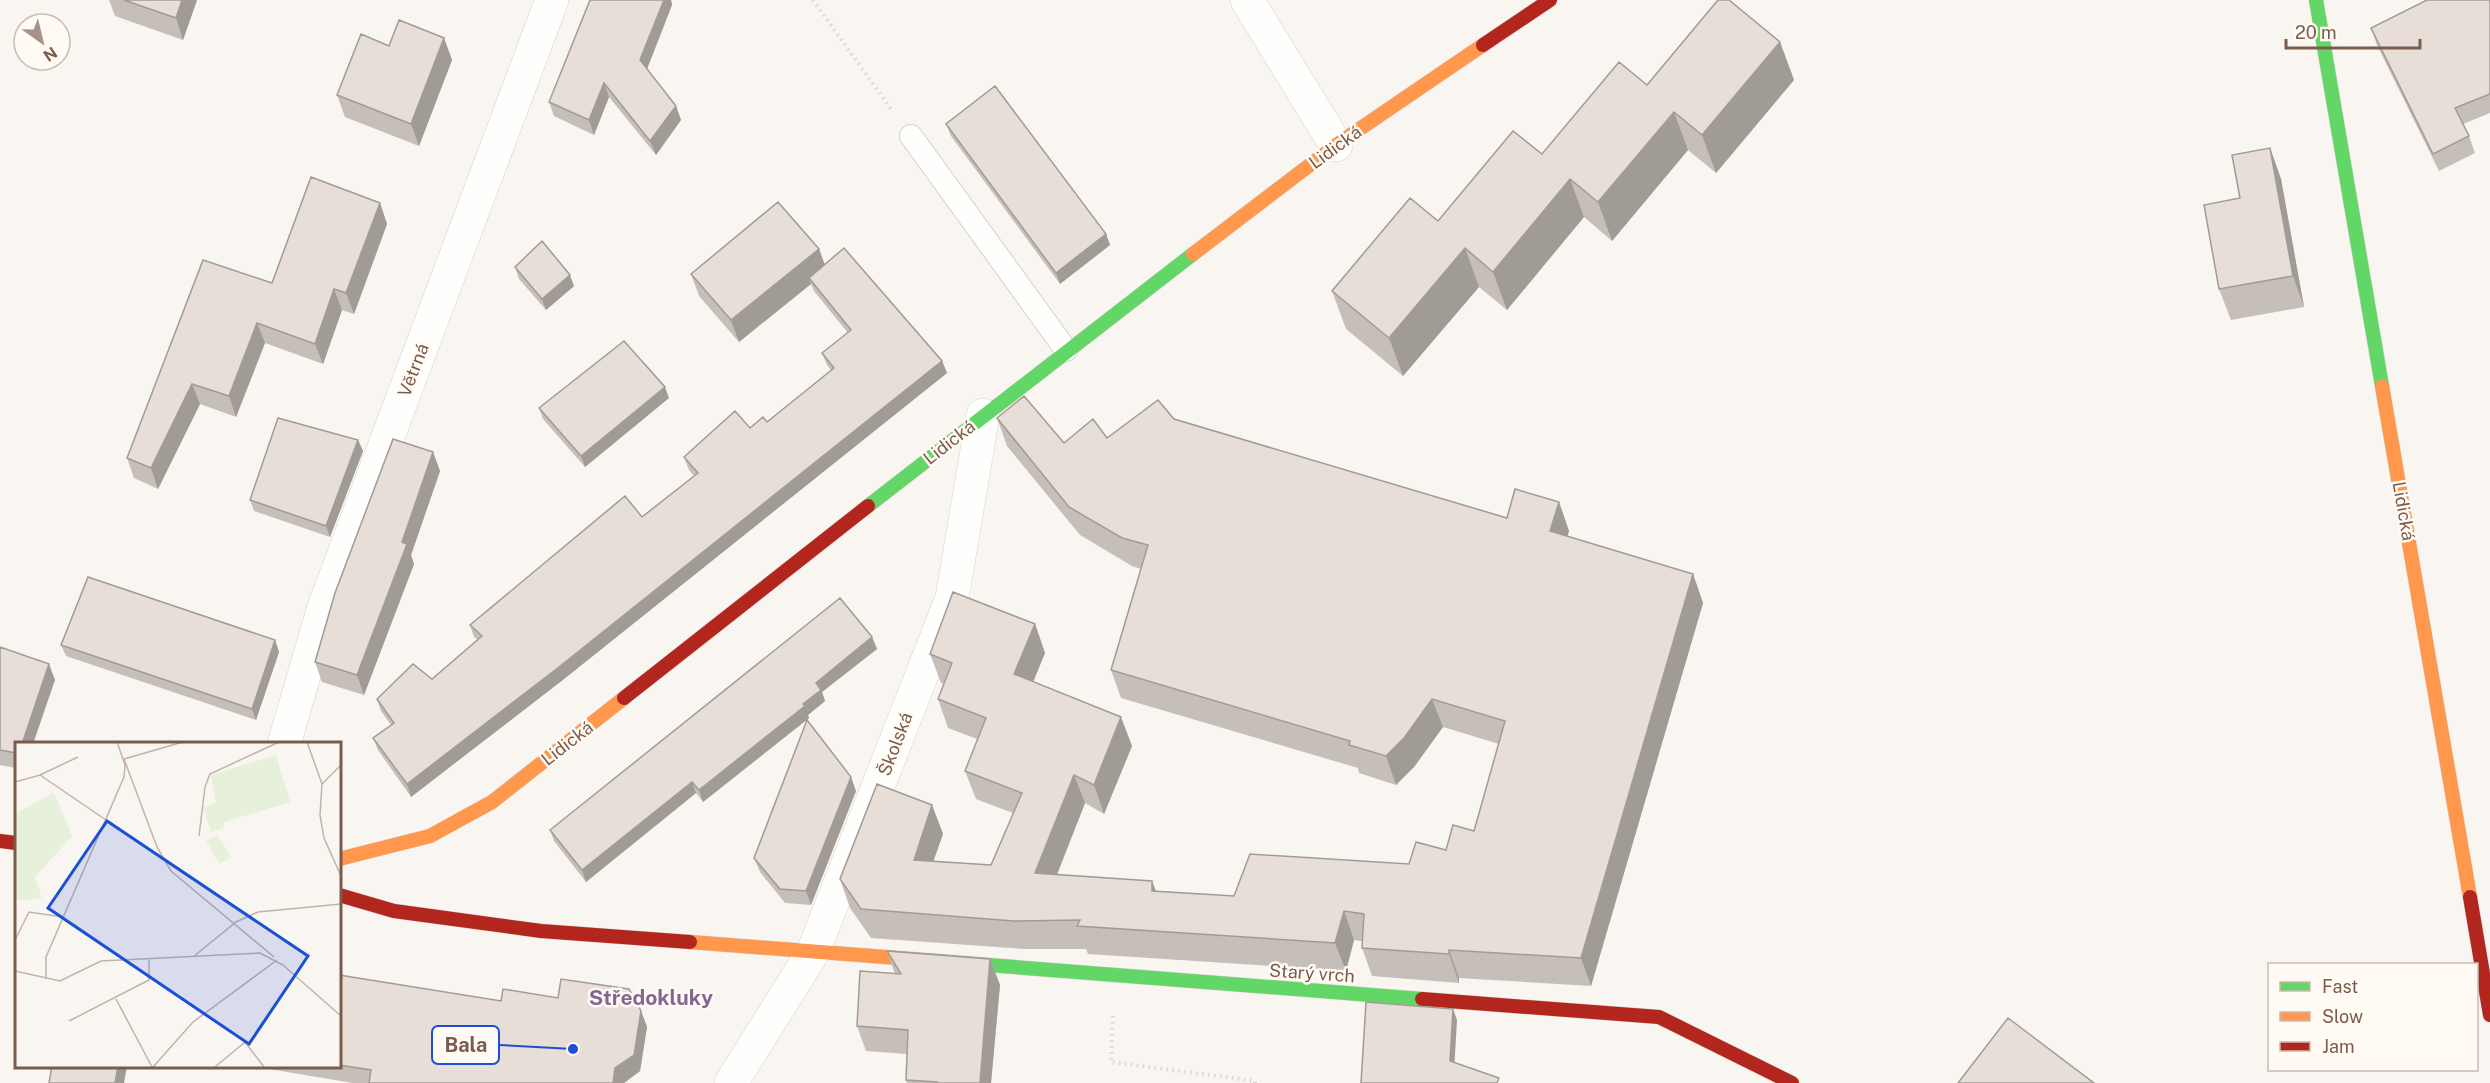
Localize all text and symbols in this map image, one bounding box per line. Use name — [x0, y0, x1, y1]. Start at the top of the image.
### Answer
north arrow — [12, 12, 72, 72]
scale bar — [2286, 12, 2420, 50]
text: 20 m — [2295, 22, 2337, 43]
text: N — [40, 43, 61, 65]
street label: Lidická — [1305, 121, 1365, 173]
street label: Větrná — [393, 340, 433, 400]
street label: Lidická — [919, 415, 979, 469]
street label: Lidická — [2388, 480, 2420, 542]
street label: Školská — [873, 709, 917, 779]
street label: Lidická — [537, 716, 597, 770]
inset map — [15, 742, 340, 1068]
street label: Starý vrch — [1269, 960, 1355, 986]
legend — [2268, 963, 2478, 1071]
text: Fast — [2322, 976, 2358, 997]
district label: Středokluky — [589, 985, 713, 1010]
text: Slow — [2322, 1006, 2363, 1027]
callout: Bala — [432, 1026, 499, 1064]
text: Bala — [445, 1033, 487, 1057]
text: Jam — [2322, 1036, 2355, 1057]

